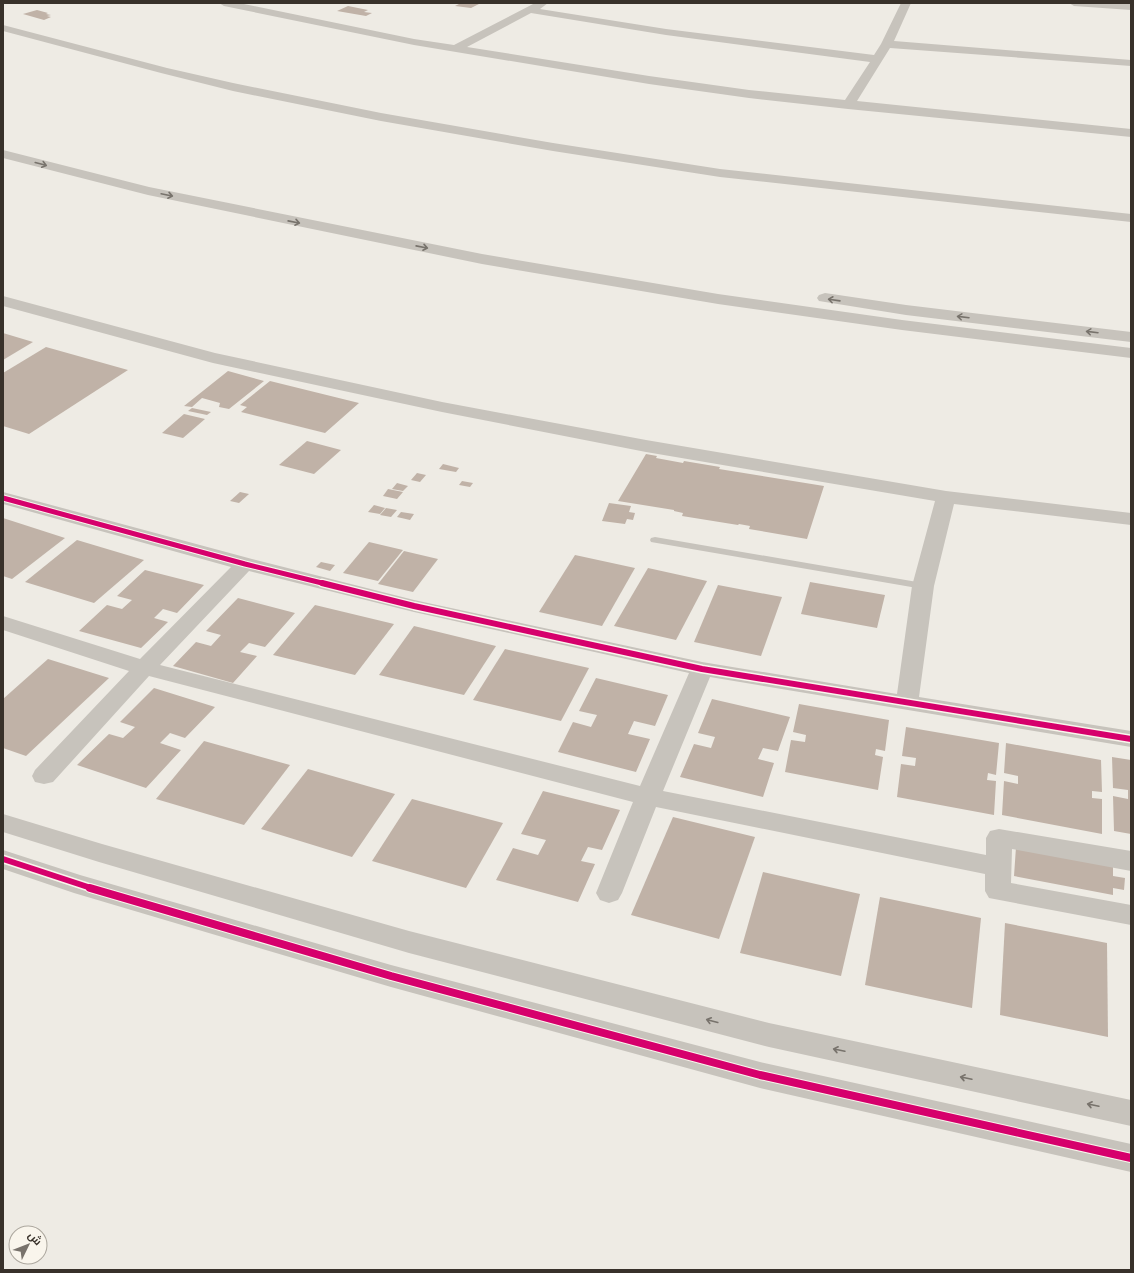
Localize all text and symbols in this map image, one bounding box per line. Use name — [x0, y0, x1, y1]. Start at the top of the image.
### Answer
one-way arrow — [34, 160, 47, 168]
one-way arrow — [160, 192, 173, 200]
one-way arrow — [287, 218, 300, 226]
one-way arrow — [415, 243, 428, 251]
one-way arrow — [828, 296, 841, 304]
one-way arrow — [957, 313, 970, 320]
one-way arrow — [1086, 328, 1099, 336]
one-way arrow — [706, 1016, 719, 1024]
one-way arrow — [833, 1046, 846, 1054]
one-way arrow — [960, 1073, 973, 1081]
one-way arrow — [1087, 1101, 1100, 1109]
north arrow — [8, 1225, 48, 1265]
text: ش — [25, 1228, 46, 1248]

